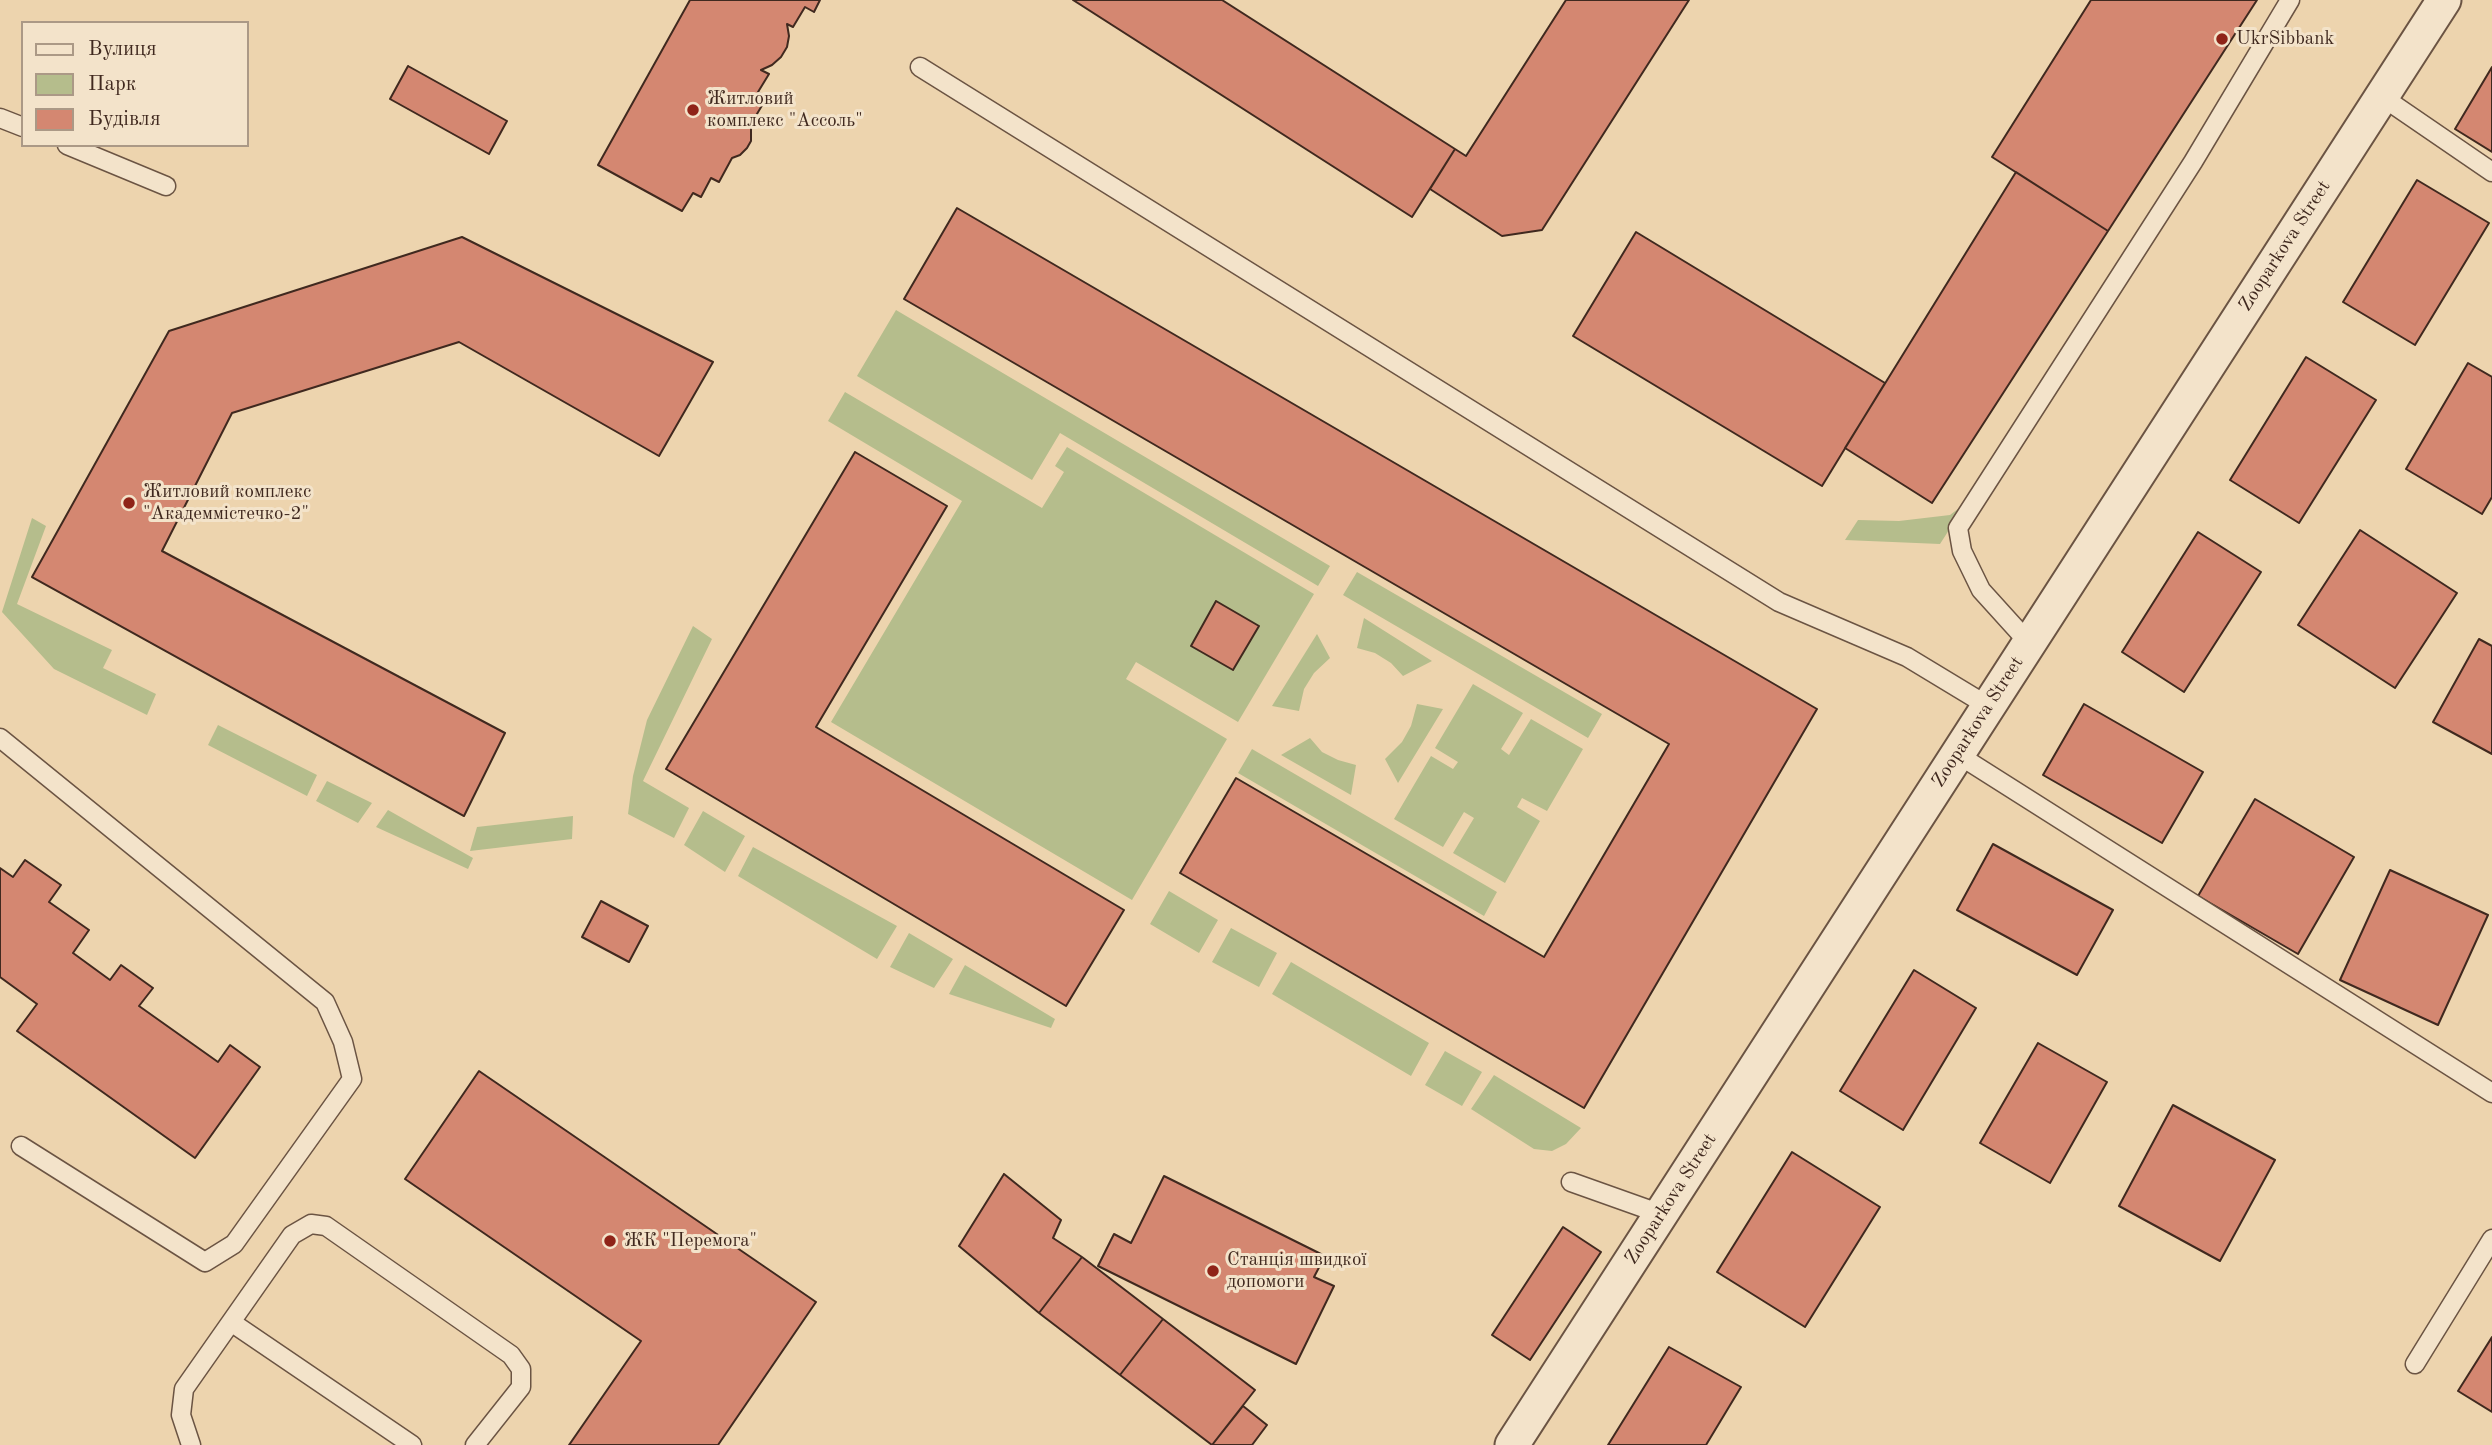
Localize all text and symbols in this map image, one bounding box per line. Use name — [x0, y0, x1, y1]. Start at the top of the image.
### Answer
legend — [21, 21, 248, 147]
place label: UkrSibbank — [2236, 28, 2334, 50]
marker: UkrSibbank — [2214, 31, 2230, 47]
text: Вулиця — [88, 39, 157, 60]
text: Парк — [88, 74, 136, 95]
place label: Житловий комплекс "Ассоль" — [707, 88, 863, 132]
marker: Житловий комплекс "Ассоль" — [685, 102, 701, 118]
text: Будівля — [88, 109, 161, 130]
street label: Zooparkova Street — [2234, 176, 2336, 316]
place label: Житловий комплекс "Академмістечко-2" — [143, 481, 311, 525]
marker: Житловий комплекс "Академмістечко-2" — [121, 495, 137, 511]
street label: Zooparkova Street — [1927, 652, 2029, 792]
street label: Zooparkova Street — [1620, 1129, 1722, 1269]
place label: ЖК "Перемога" — [624, 1230, 757, 1252]
marker: ЖК "Перемога" — [602, 1233, 618, 1249]
place label: Станція швидкої допомоги — [1227, 1249, 1367, 1293]
marker: Станція швидкої допомоги — [1205, 1263, 1221, 1279]

